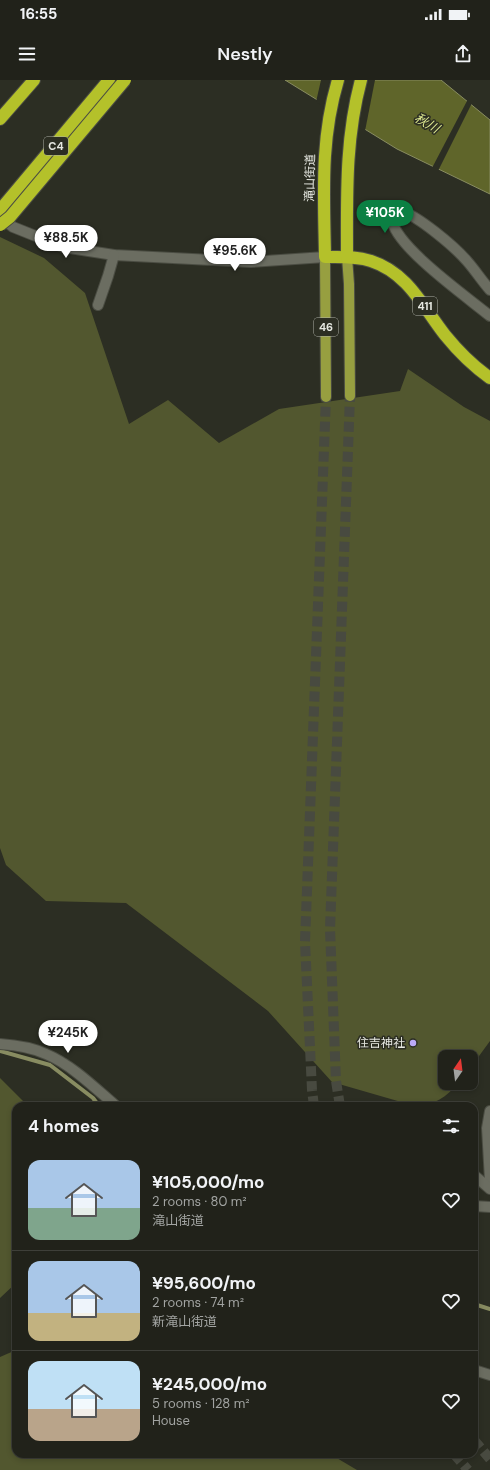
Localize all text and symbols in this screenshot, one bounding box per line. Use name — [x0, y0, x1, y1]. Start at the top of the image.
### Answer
text: 16:55 — [20, 4, 57, 24]
text: Nestly — [217, 42, 273, 66]
icon: menu — [16, 43, 38, 65]
icon: share — [452, 43, 474, 65]
water label: 秋川 — [411, 109, 444, 138]
road number: C4 — [44, 137, 68, 155]
street label: 滝山街道 — [302, 154, 318, 202]
pin: ¥105K — [357, 200, 413, 234]
text: ¥105K — [366, 204, 404, 221]
pin: ¥88.5K — [33, 225, 99, 259]
text: ¥88.5K — [44, 229, 88, 246]
pin: ¥95.6K — [202, 238, 268, 272]
text: ¥95.6K — [213, 242, 257, 259]
road number: 411 — [413, 297, 437, 315]
road number: 46 — [314, 318, 338, 336]
pin: ¥245K — [40, 1020, 96, 1054]
text: ¥245K — [48, 1024, 88, 1041]
place label: 住吉神社 — [357, 1035, 405, 1051]
marker: 住吉神社 — [408, 1038, 418, 1048]
north arrow — [438, 1050, 478, 1090]
map controls — [438, 1050, 478, 1090]
text: 4 homes — [28, 1115, 99, 1137]
icon: filters — [440, 1115, 462, 1137]
text: ¥105,000/mo — [152, 1171, 265, 1193]
icon: home — [60, 1176, 108, 1224]
icon: heart — [440, 1189, 462, 1211]
text: 2 rooms · 80 m² — [152, 1193, 247, 1210]
text: 滝山街道 — [152, 1212, 204, 1229]
text: ¥95,600/mo — [152, 1272, 256, 1294]
icon: home — [60, 1277, 108, 1325]
icon: heart — [440, 1290, 462, 1312]
text: 2 rooms · 74 m² — [152, 1294, 244, 1311]
text: 新滝山街道 — [152, 1313, 217, 1330]
text: ¥245,000/mo — [152, 1373, 267, 1395]
icon: home — [60, 1377, 108, 1425]
icon: heart — [440, 1390, 462, 1412]
text: 5 rooms · 128 m² — [152, 1395, 250, 1412]
text: House — [152, 1412, 190, 1429]

